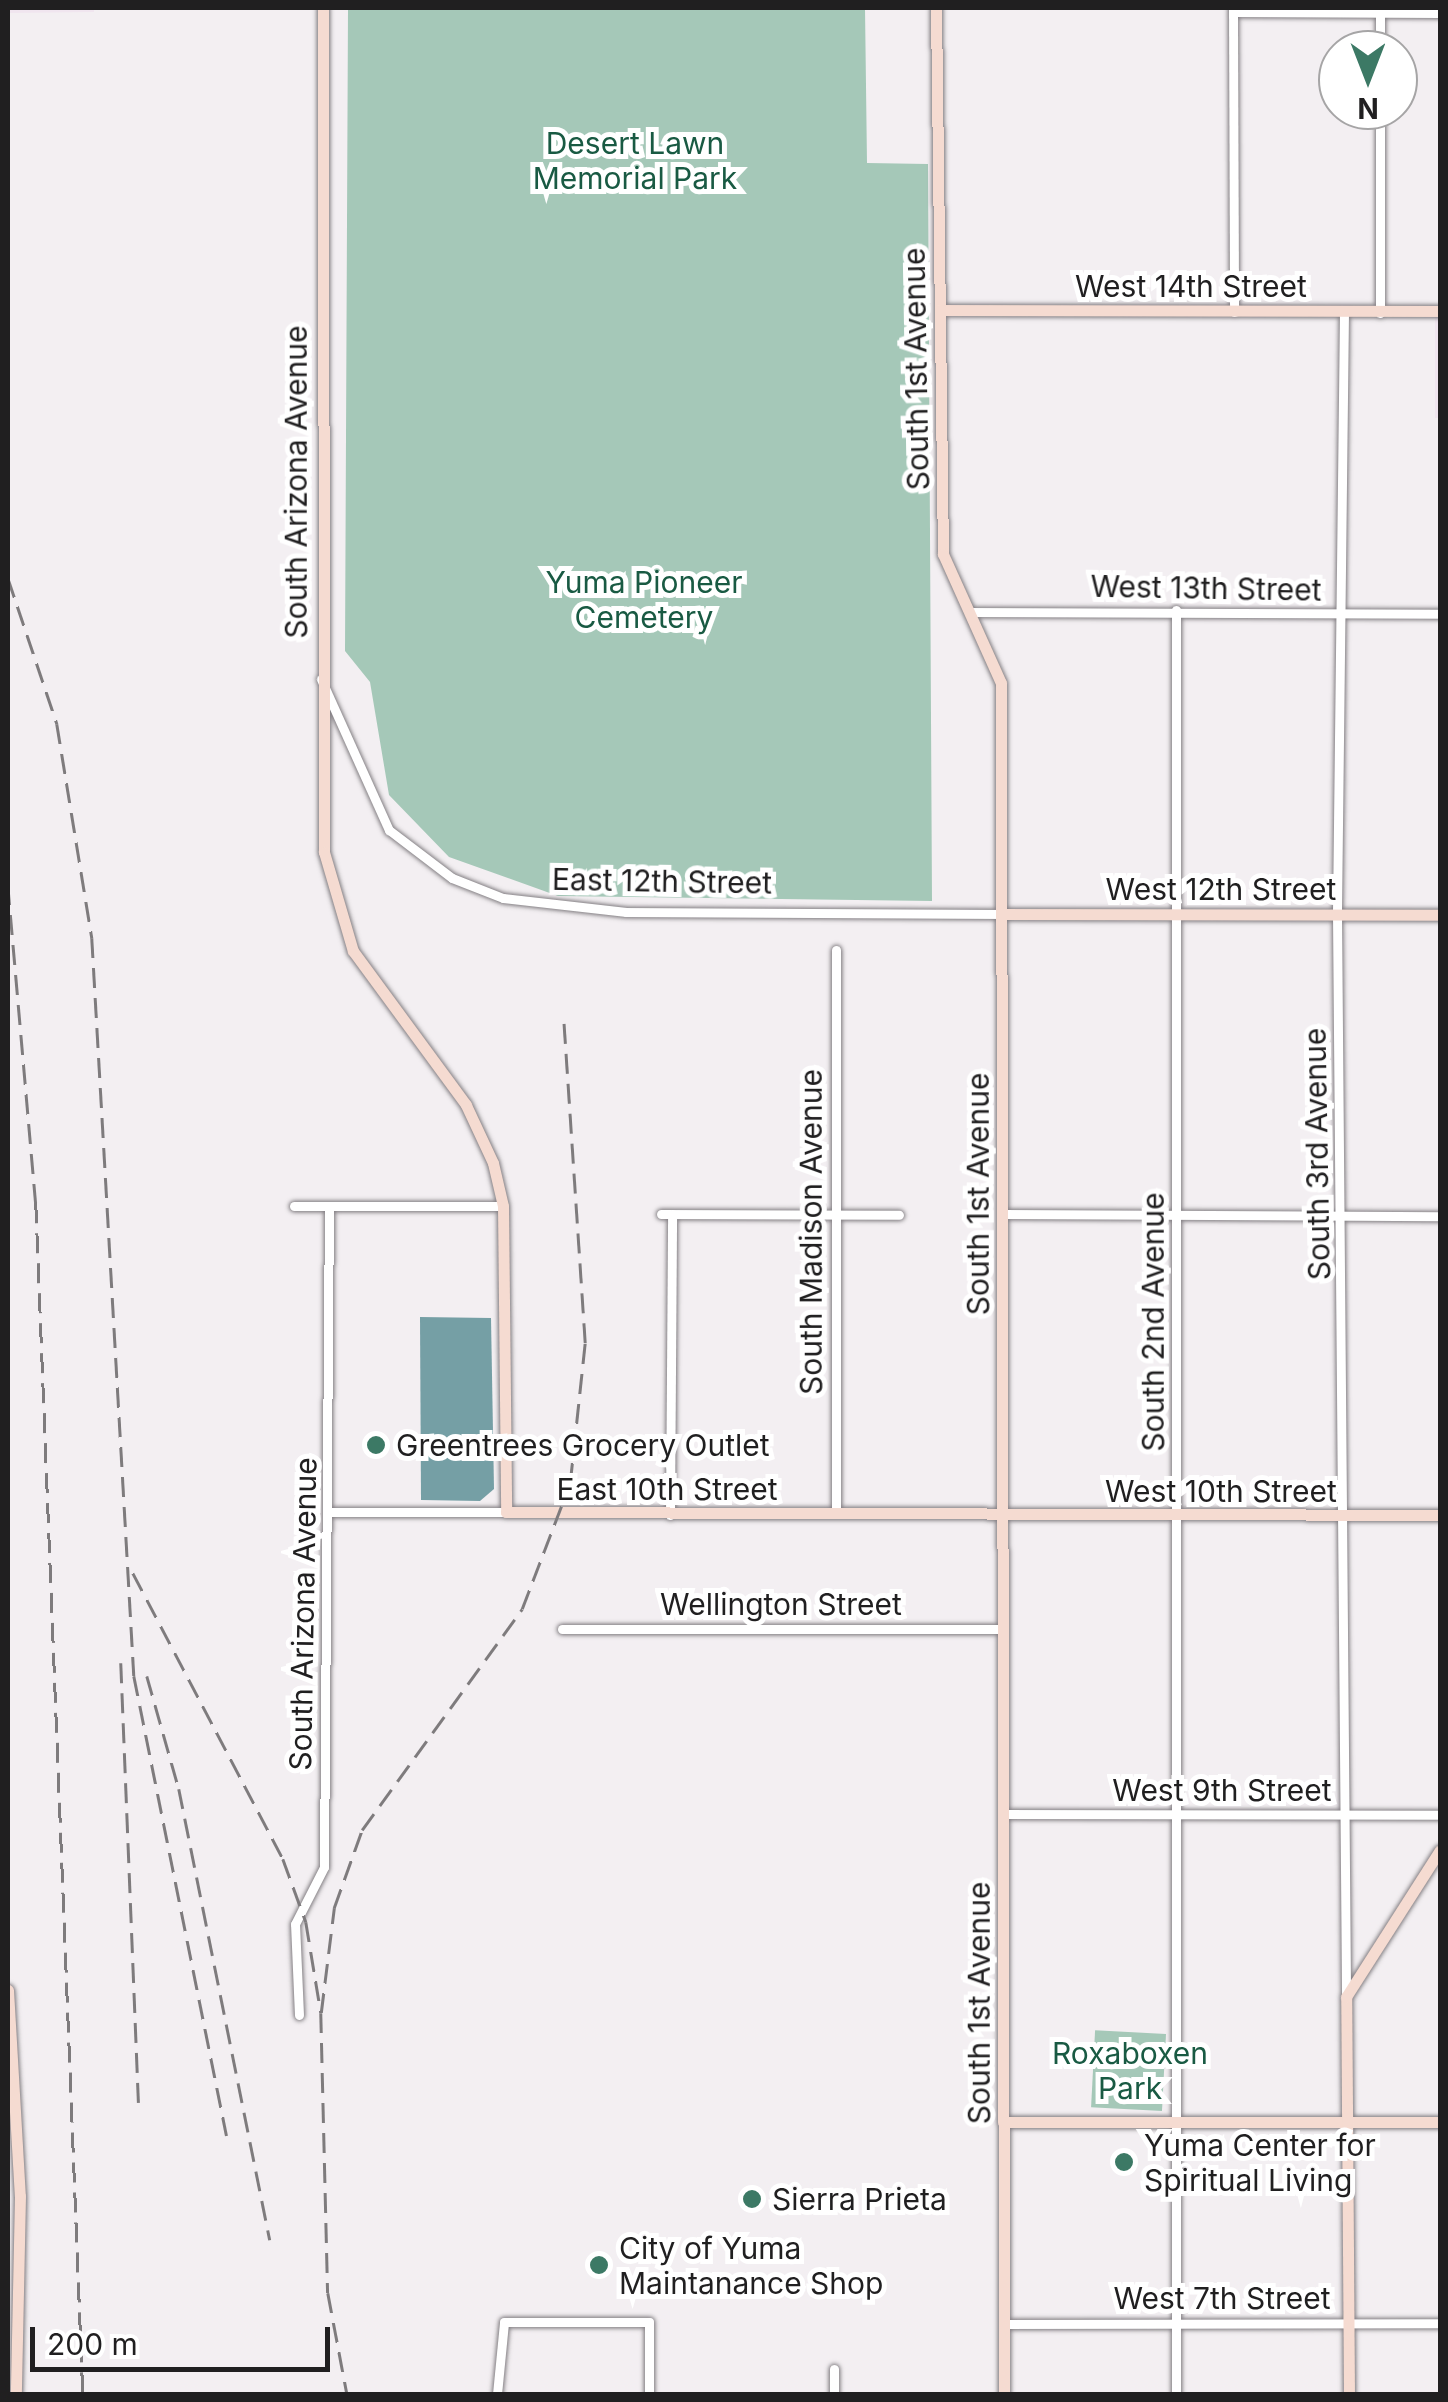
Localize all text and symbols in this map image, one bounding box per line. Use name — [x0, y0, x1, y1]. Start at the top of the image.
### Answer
north arrow — [1318, 30, 1418, 130]
text: N — [1357, 91, 1379, 125]
park label: Desert Lawn Memorial Park — [533, 125, 737, 196]
street label: South 1st Avenue — [896, 247, 936, 491]
street label: West 14th Street — [1075, 268, 1307, 304]
street label: South Arizona Avenue — [278, 325, 314, 639]
park label: Yuma Pioneer Cemetery — [546, 564, 742, 634]
street label: West 13th Street — [1090, 568, 1322, 608]
street label: East 12th Street — [552, 861, 772, 901]
street label: West 12th Street — [1106, 871, 1336, 907]
street label: South 3rd Avenue — [1297, 1027, 1337, 1281]
street label: South Madison Avenue — [793, 1069, 829, 1395]
street label: South 1st Avenue — [960, 1073, 996, 1315]
street label: South 2nd Avenue — [1135, 1192, 1171, 1452]
place label: Greentrees Grocery Outlet — [396, 1427, 770, 1463]
marker: Greentrees Grocery Outlet — [365, 1434, 387, 1456]
street label: South Arizona Avenue — [282, 1457, 324, 1771]
street label: East 10th Street — [556, 1471, 778, 1507]
street label: West 10th Street — [1105, 1473, 1337, 1509]
street label: Wellington Street — [660, 1586, 902, 1622]
street label: West 9th Street — [1112, 1772, 1332, 1808]
street label: South 1st Avenue — [961, 1882, 997, 2124]
park label: Roxaboxen Park — [1052, 2035, 1208, 2106]
place label: Yuma Center for Spiritual Living — [1144, 2127, 1376, 2198]
marker: Yuma Center for Spiritual Living — [1113, 2151, 1135, 2173]
place label: Sierra Prieta — [772, 2181, 947, 2217]
marker: Sierra Prieta — [741, 2188, 763, 2210]
place label: City of Yuma Maintanance Shop — [619, 2230, 883, 2300]
marker: City of Yuma Maintanance Shop — [588, 2254, 610, 2276]
street label: West 7th Street — [1113, 2280, 1331, 2316]
scale bar — [35, 2307, 335, 2369]
text: 200 m — [47, 2326, 138, 2362]

